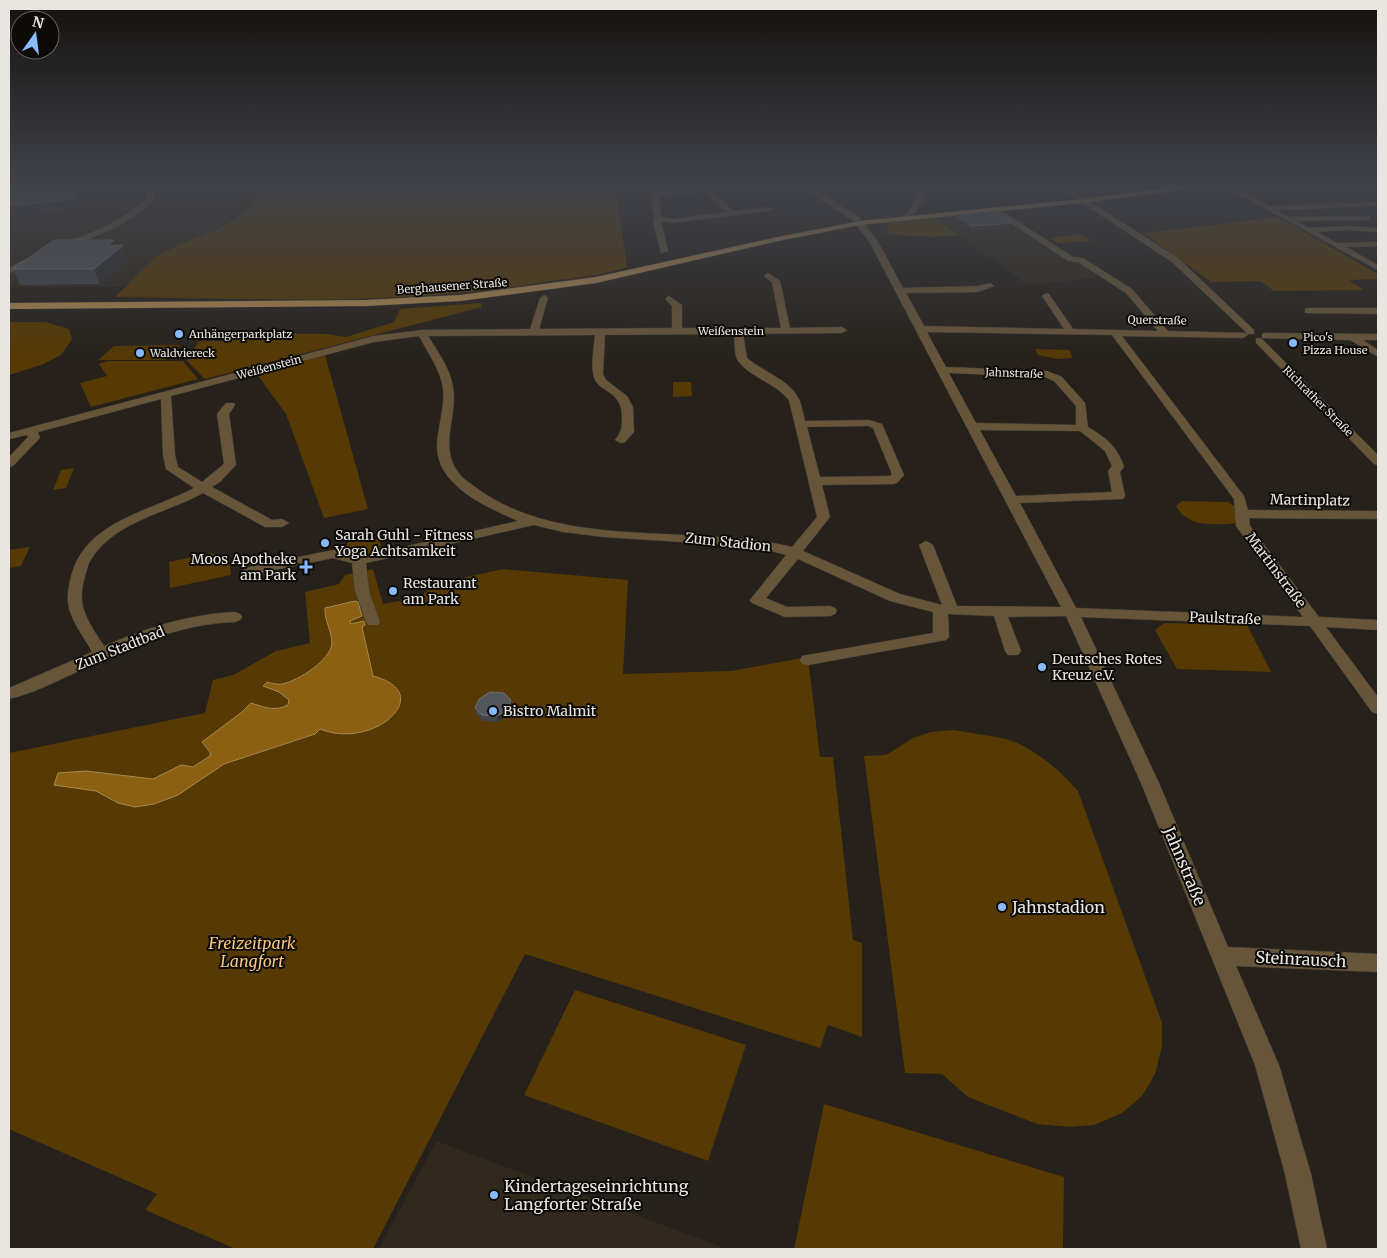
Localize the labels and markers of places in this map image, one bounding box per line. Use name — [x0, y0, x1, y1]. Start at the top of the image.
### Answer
place label: Anhängerparkplatz — [188, 327, 292, 341]
marker: Anhängerparkplatz — [173, 328, 185, 340]
place label: Pico's Pizza House — [1303, 330, 1368, 357]
marker: Pico's Pizza House — [1287, 337, 1299, 349]
place label: Waldviereck — [149, 346, 215, 360]
marker: Waldviereck — [134, 347, 146, 359]
place label: Sarah Guhl - Fitness Yoga Achtsamkeit — [334, 526, 473, 560]
marker: Sarah Guhl - Fitness Yoga Achtsamkeit — [319, 537, 331, 549]
place label: Moos Apotheke am Park — [191, 550, 296, 584]
marker: Moos Apotheke am Park — [300, 561, 312, 573]
place label: Restaurant am Park — [403, 574, 477, 608]
marker: Restaurant am Park — [387, 585, 399, 597]
place label: Deutsches Rotes Kreuz e.V. — [1052, 650, 1162, 684]
marker: Deutsches Rotes Kreuz e.V. — [1036, 661, 1048, 673]
place label: Bistro Malmit — [503, 702, 597, 720]
marker: Bistro Malmit — [487, 705, 499, 717]
place label: Jahnstadion — [1011, 897, 1105, 917]
marker: Jahnstadion — [996, 901, 1008, 913]
place label: Kindertageseinrichtung Langforter Straße — [504, 1176, 689, 1214]
marker: Kindertageseinrichtung Langforter Straße — [488, 1189, 500, 1201]

